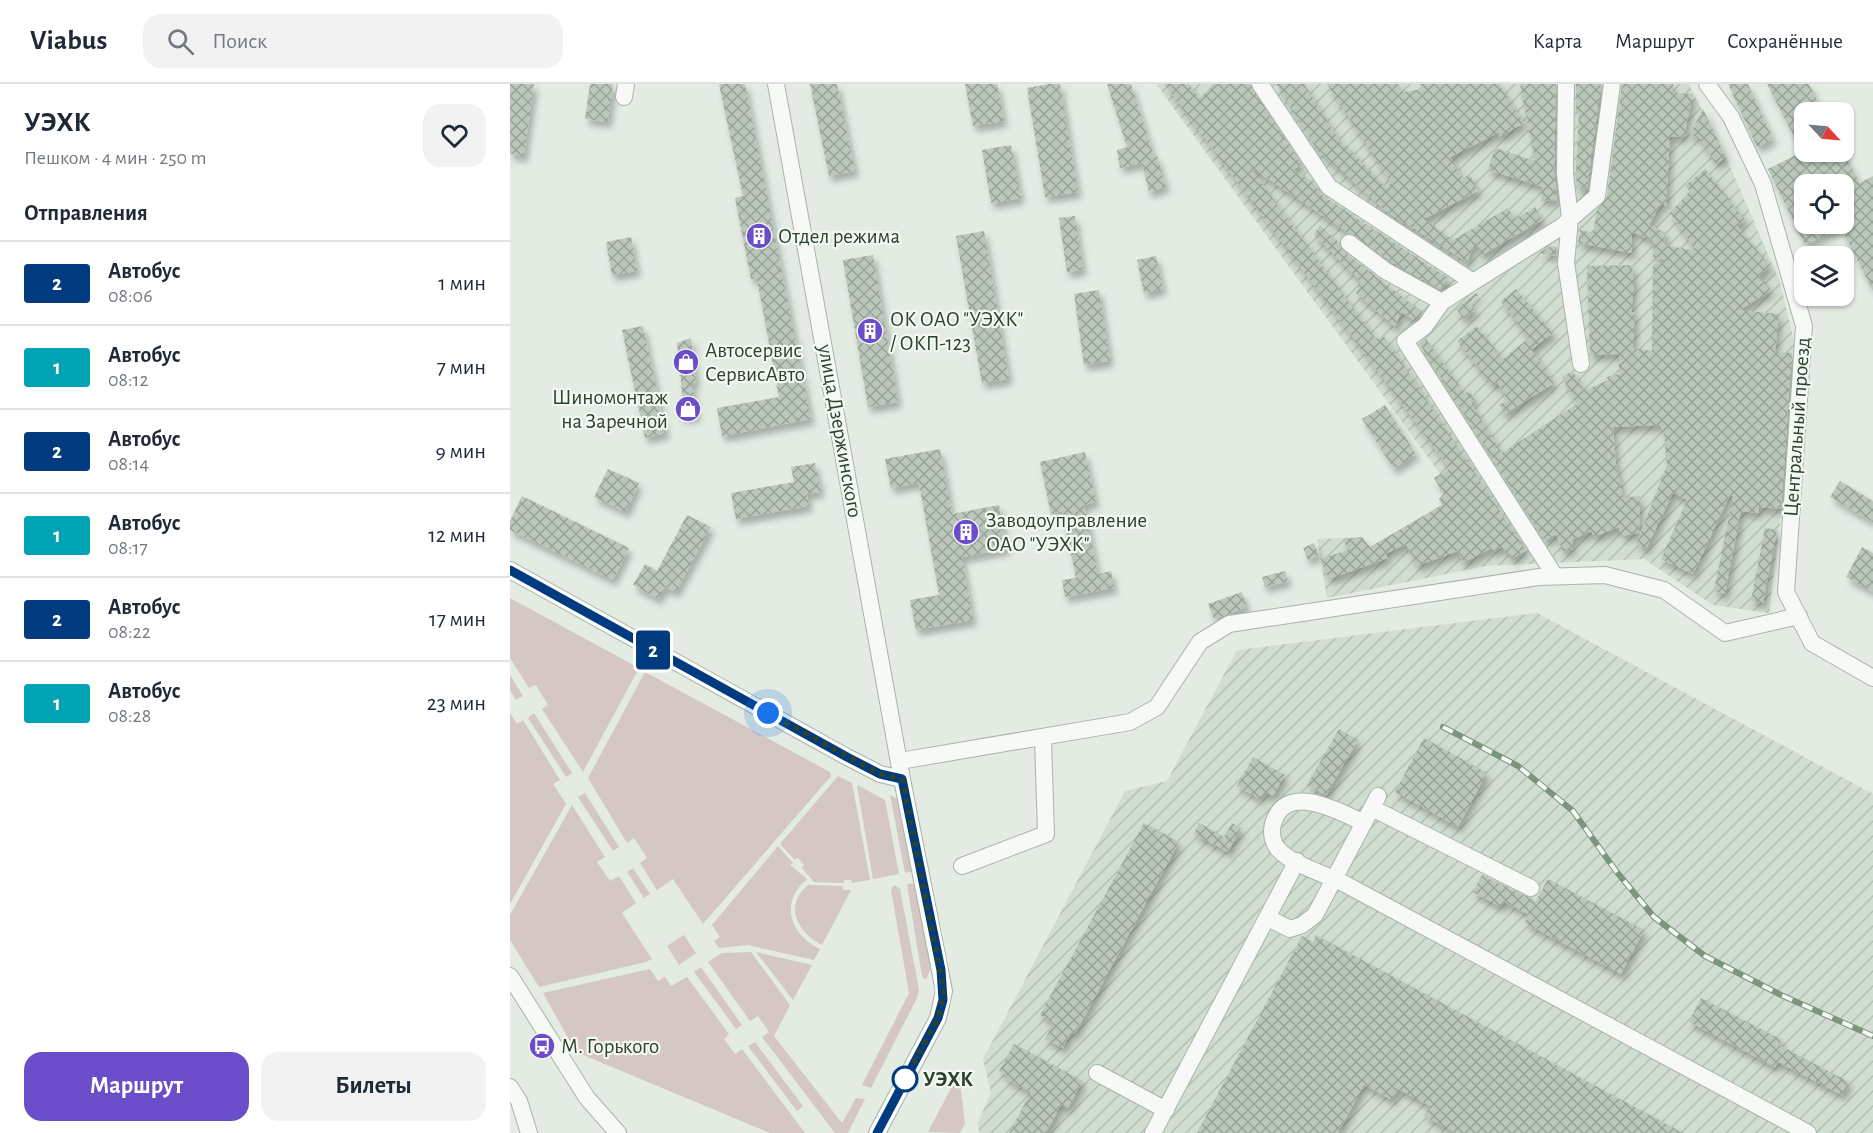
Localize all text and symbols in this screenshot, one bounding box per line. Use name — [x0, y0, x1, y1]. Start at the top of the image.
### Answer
search box — [143, 14, 563, 68]
icon: search — [164, 25, 197, 58]
text: Viabus — [30, 27, 107, 55]
text: Поиск — [212, 30, 267, 52]
text: Карта — [1533, 31, 1582, 52]
text: Маршрут — [1615, 31, 1694, 52]
text: Сохранённые — [1727, 31, 1843, 52]
north arrow — [1794, 102, 1854, 162]
map controls — [1794, 102, 1854, 306]
button: heart — [423, 104, 486, 167]
text: УЭХК — [24, 109, 91, 137]
text: Пешком · 4 мин · 250 m — [24, 148, 206, 168]
button: locate — [1794, 174, 1854, 234]
text: Отправления — [24, 202, 148, 224]
building icon: Отдел режима — [744, 221, 774, 251]
place label: Отдел режима — [778, 226, 900, 247]
button: layers — [1794, 246, 1854, 306]
text: Автобус — [108, 260, 181, 282]
text: 1 мин — [438, 272, 486, 294]
text: 2 — [52, 273, 62, 294]
text: 08:06 — [108, 286, 153, 306]
place label: ОК ОАО "УЭХК" / ОКП-123 — [890, 309, 1023, 354]
building icon: ОК ОАО "УЭХК" / ОКП-123 — [855, 316, 885, 346]
street label: Центральный проезд — [1780, 336, 1814, 518]
place label: Автосервис СервисАвто — [705, 340, 805, 385]
street label: улица Дзержинского — [814, 342, 866, 519]
text: Автобус — [108, 344, 181, 366]
shop icon: Автосервис СервисАвто — [671, 347, 701, 377]
text: 7 мин — [437, 356, 486, 378]
text: 1 — [53, 357, 61, 378]
text: 08:12 — [108, 370, 149, 390]
place label: Шиномонтаж на Заречной — [552, 387, 668, 432]
shop icon: Шиномонтаж на Заречной — [673, 394, 703, 424]
text: Автобус — [108, 428, 181, 450]
text: 9 мин — [435, 440, 486, 462]
text: 2 — [52, 441, 62, 462]
text: 08:14 — [108, 454, 149, 474]
place label: Заводоуправление ОАО "УЭХК" — [986, 510, 1147, 555]
text: Автобус — [108, 512, 181, 534]
building icon: Заводоуправление ОАО "УЭХК" — [951, 517, 981, 547]
text: 12 мин — [428, 524, 486, 546]
text: 1 — [53, 525, 61, 546]
text: 08:17 — [108, 538, 148, 558]
text: Автобус — [108, 596, 181, 618]
text: 17 мин — [429, 608, 486, 630]
text: 2 — [52, 609, 62, 630]
text: 08:22 — [108, 622, 151, 642]
line badge: 2 — [634, 630, 672, 670]
text: 2 — [648, 640, 658, 661]
text: Автобус — [108, 680, 181, 702]
text: 23 мин — [427, 692, 486, 714]
text: 1 — [53, 693, 61, 714]
your location — [753, 698, 783, 728]
text: 08:28 — [108, 706, 151, 726]
bus stop icon: М. Горького — [527, 1031, 557, 1061]
place label: М. Горького — [561, 1036, 659, 1057]
button: Маршрут — [24, 1052, 249, 1121]
button: Билеты — [261, 1052, 486, 1121]
marker: УЭХК — [892, 1066, 918, 1092]
place label: УЭХК — [923, 1069, 973, 1090]

